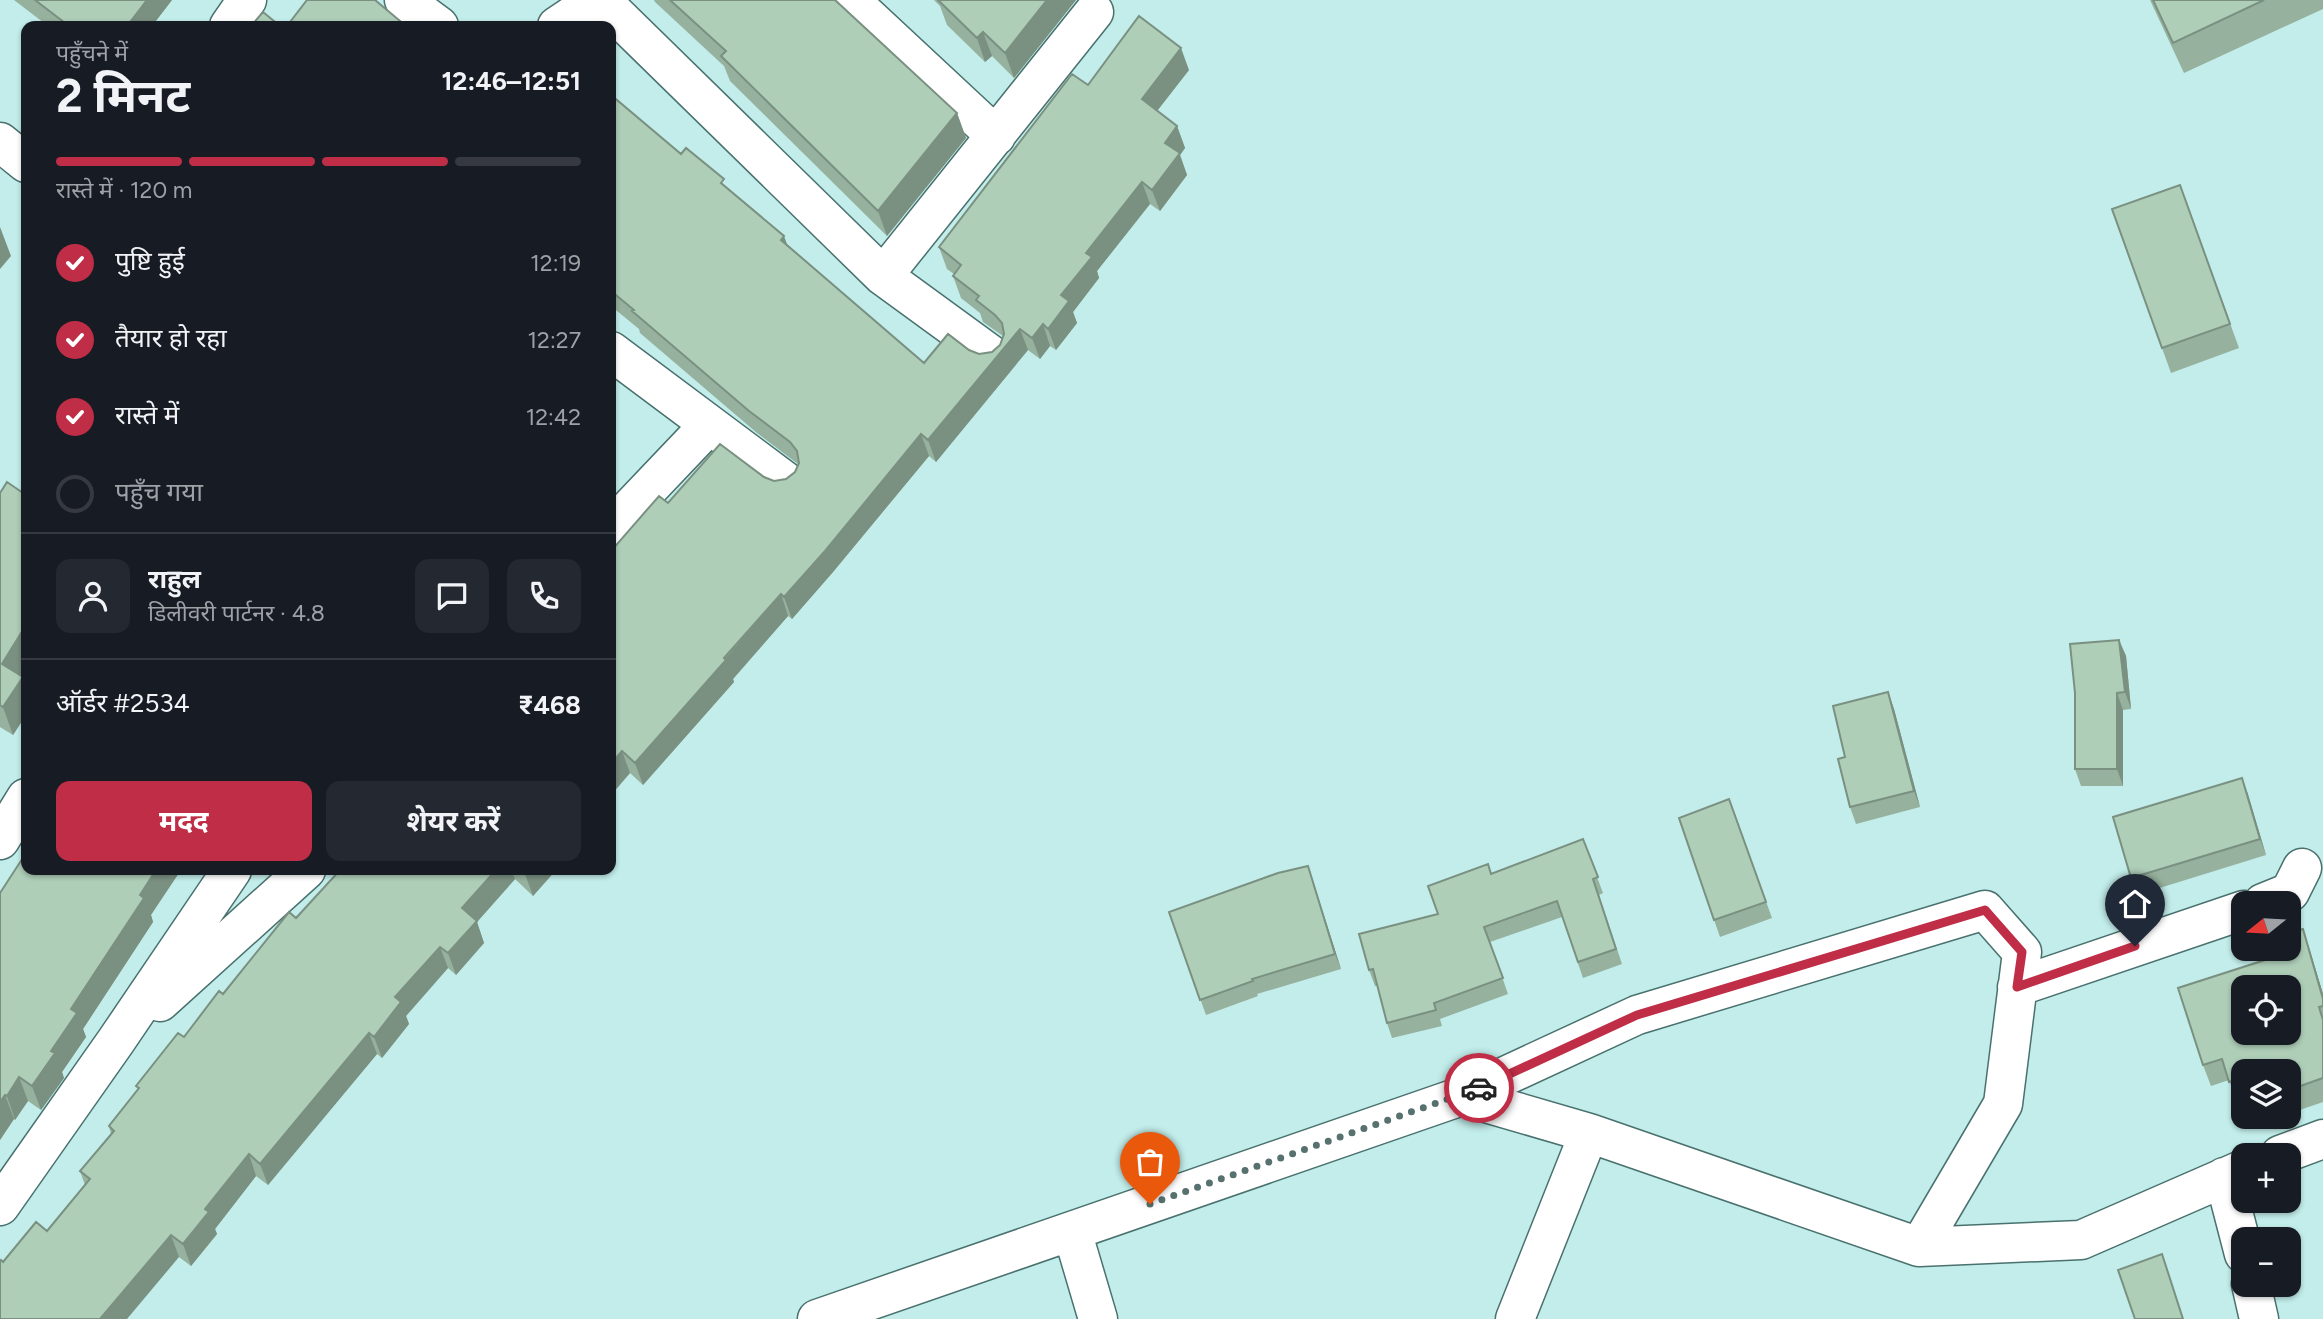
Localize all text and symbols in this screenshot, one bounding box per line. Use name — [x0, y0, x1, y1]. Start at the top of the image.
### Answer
text: पहुँचने में — [56, 39, 128, 67]
text: 12:46–12:51 — [441, 65, 581, 97]
text: 2 मिनट — [56, 68, 190, 124]
text: रास्ते में · 120 m — [56, 176, 192, 204]
icon: check — [56, 244, 94, 282]
text: पुष्टि हुई — [115, 245, 185, 277]
text: 12:19 — [530, 249, 581, 277]
icon: check — [56, 321, 94, 359]
text: तैयार हो रहा — [115, 322, 227, 354]
text: 12:27 — [528, 326, 581, 354]
icon: check — [56, 398, 94, 436]
text: रास्ते में — [115, 399, 179, 431]
text: 12:42 — [526, 403, 581, 431]
text: पहुँच गया — [115, 476, 203, 508]
button: person — [56, 559, 130, 633]
button: chat — [415, 559, 489, 633]
button: phone — [507, 559, 581, 633]
text: राहुल — [148, 563, 201, 595]
text: डिलीवरी पार्टनर · 4.8 — [148, 599, 325, 627]
text: ऑर्डर #2534 — [56, 687, 190, 719]
text: ₹468 — [518, 689, 581, 721]
button: मदद — [56, 781, 312, 861]
button: शेयर करें — [326, 781, 581, 861]
pin — [2105, 874, 2165, 946]
icon: home — [2116, 885, 2154, 923]
north arrow — [2231, 891, 2301, 961]
map controls — [2231, 891, 2301, 1297]
button: locate — [2231, 975, 2301, 1045]
courier — [1444, 1053, 1514, 1123]
button: layers — [2231, 1059, 2301, 1129]
icon: car — [1460, 1069, 1498, 1107]
pin — [1120, 1132, 1180, 1204]
icon: bag — [1131, 1143, 1169, 1181]
button: + — [2231, 1143, 2301, 1213]
button: − — [2231, 1227, 2301, 1297]

